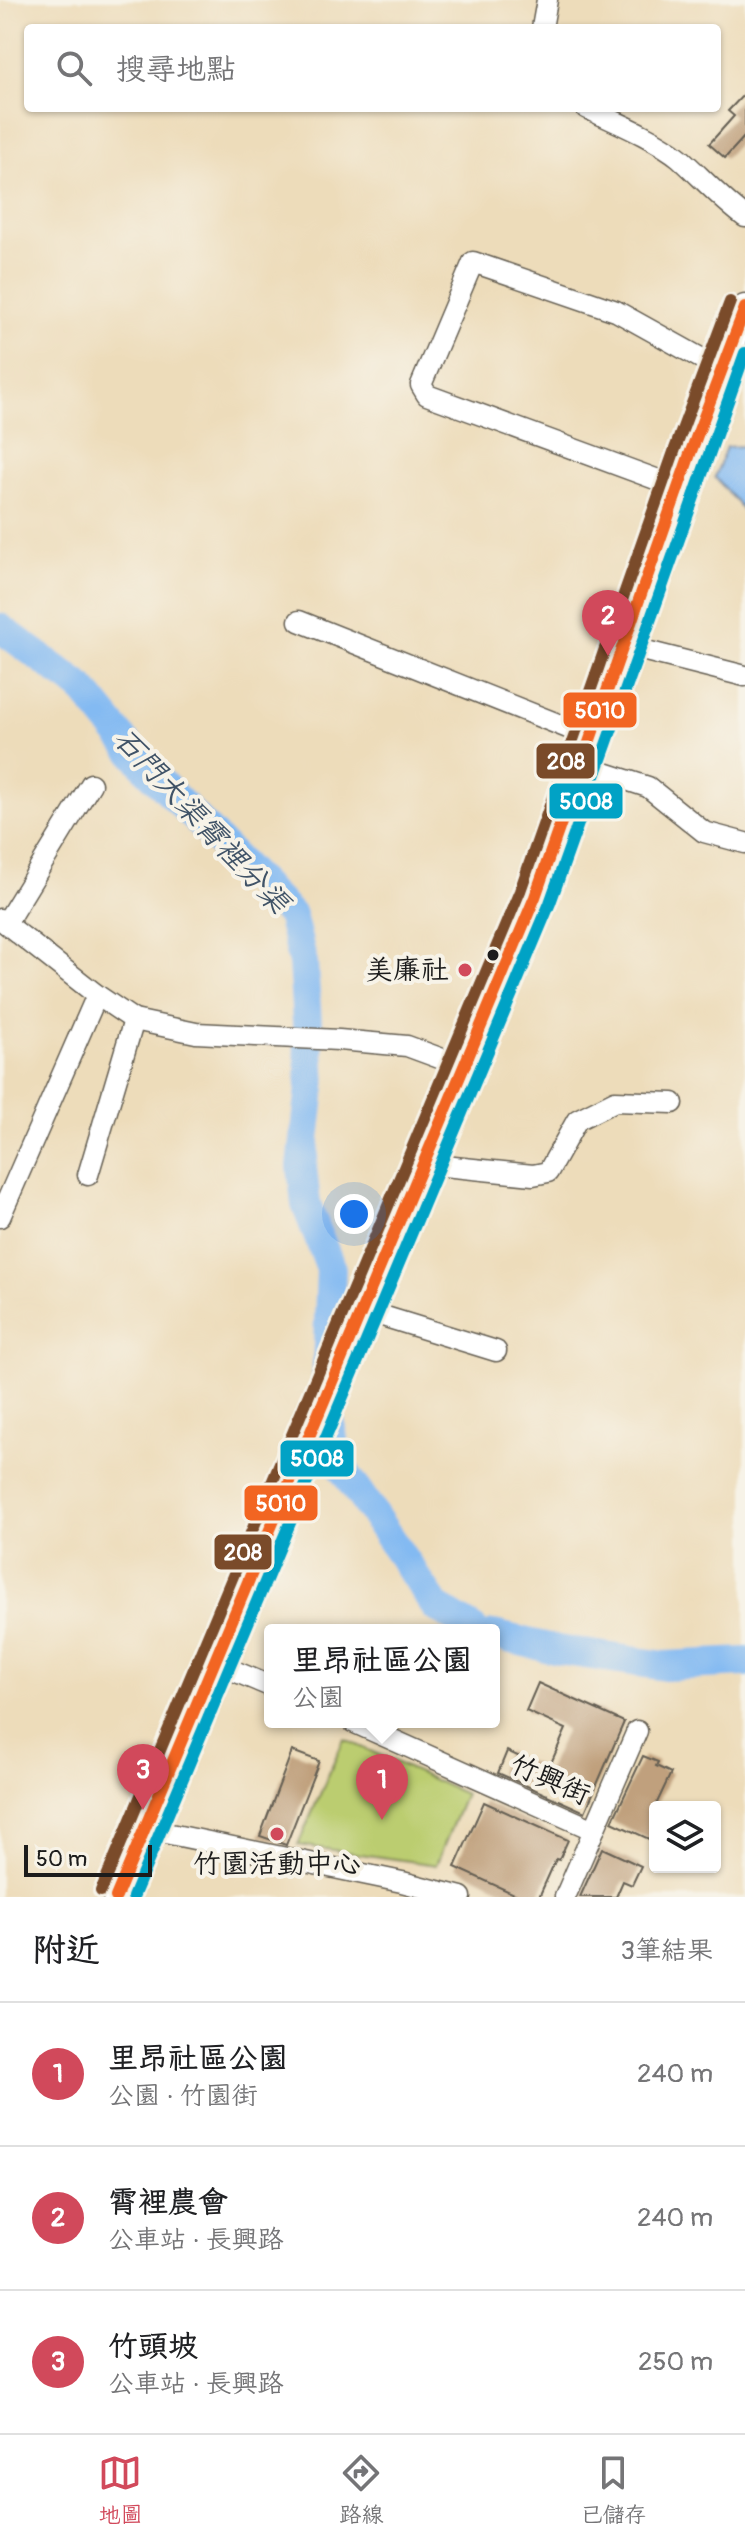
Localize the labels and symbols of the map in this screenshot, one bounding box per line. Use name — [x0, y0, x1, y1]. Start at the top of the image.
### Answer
pin: 2 — [582, 590, 634, 656]
line badge: 5010 — [562, 691, 638, 729]
text: 5010 — [575, 697, 625, 725]
water label: 石門大渠霄裡分渠 — [106, 721, 298, 924]
line badge: 208 — [535, 742, 596, 780]
text: 208 — [547, 748, 585, 776]
line badge: 5008 — [548, 782, 624, 820]
text: 5008 — [559, 788, 613, 816]
unlabelled marker — [485, 947, 501, 963]
place label: 美廉社 — [365, 953, 449, 988]
marker: 美廉社 — [456, 961, 474, 979]
your location — [334, 1194, 374, 1234]
line badge: 5008 — [279, 1439, 355, 1478]
text: 5008 — [290, 1445, 344, 1473]
line badge: 5010 — [243, 1484, 319, 1522]
text: 5010 — [256, 1490, 306, 1518]
line badge: 208 — [213, 1533, 273, 1571]
text: 208 — [224, 1539, 262, 1567]
pin: 3 — [117, 1744, 169, 1810]
street label: 竹興街 — [505, 1747, 595, 1813]
pin: 1 — [356, 1754, 408, 1820]
marker: 竹園活動中心 — [268, 1825, 286, 1843]
scale bar — [24, 1841, 152, 1877]
place label: 竹園活動中心 — [193, 1847, 361, 1882]

